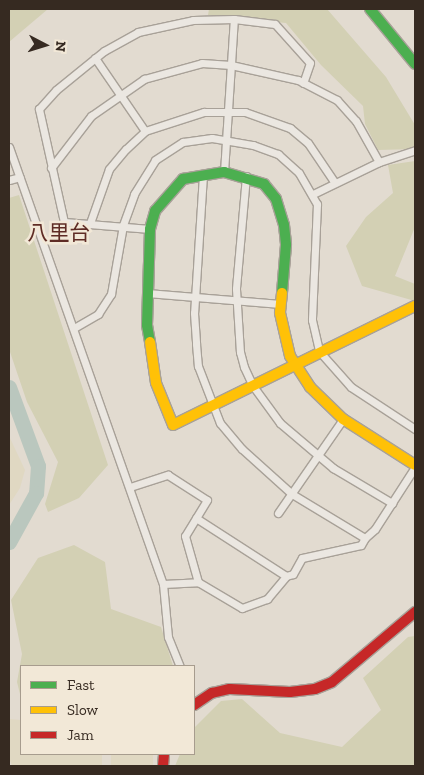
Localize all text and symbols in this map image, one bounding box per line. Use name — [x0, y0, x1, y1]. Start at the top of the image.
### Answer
north arrow — [20, 20, 70, 70]
text: N — [52, 40, 69, 52]
district label: 八里台 — [28, 220, 90, 246]
legend — [20, 665, 195, 755]
text: Fast — [67, 676, 95, 694]
text: Slow — [67, 701, 98, 719]
text: Jam — [67, 726, 94, 744]

